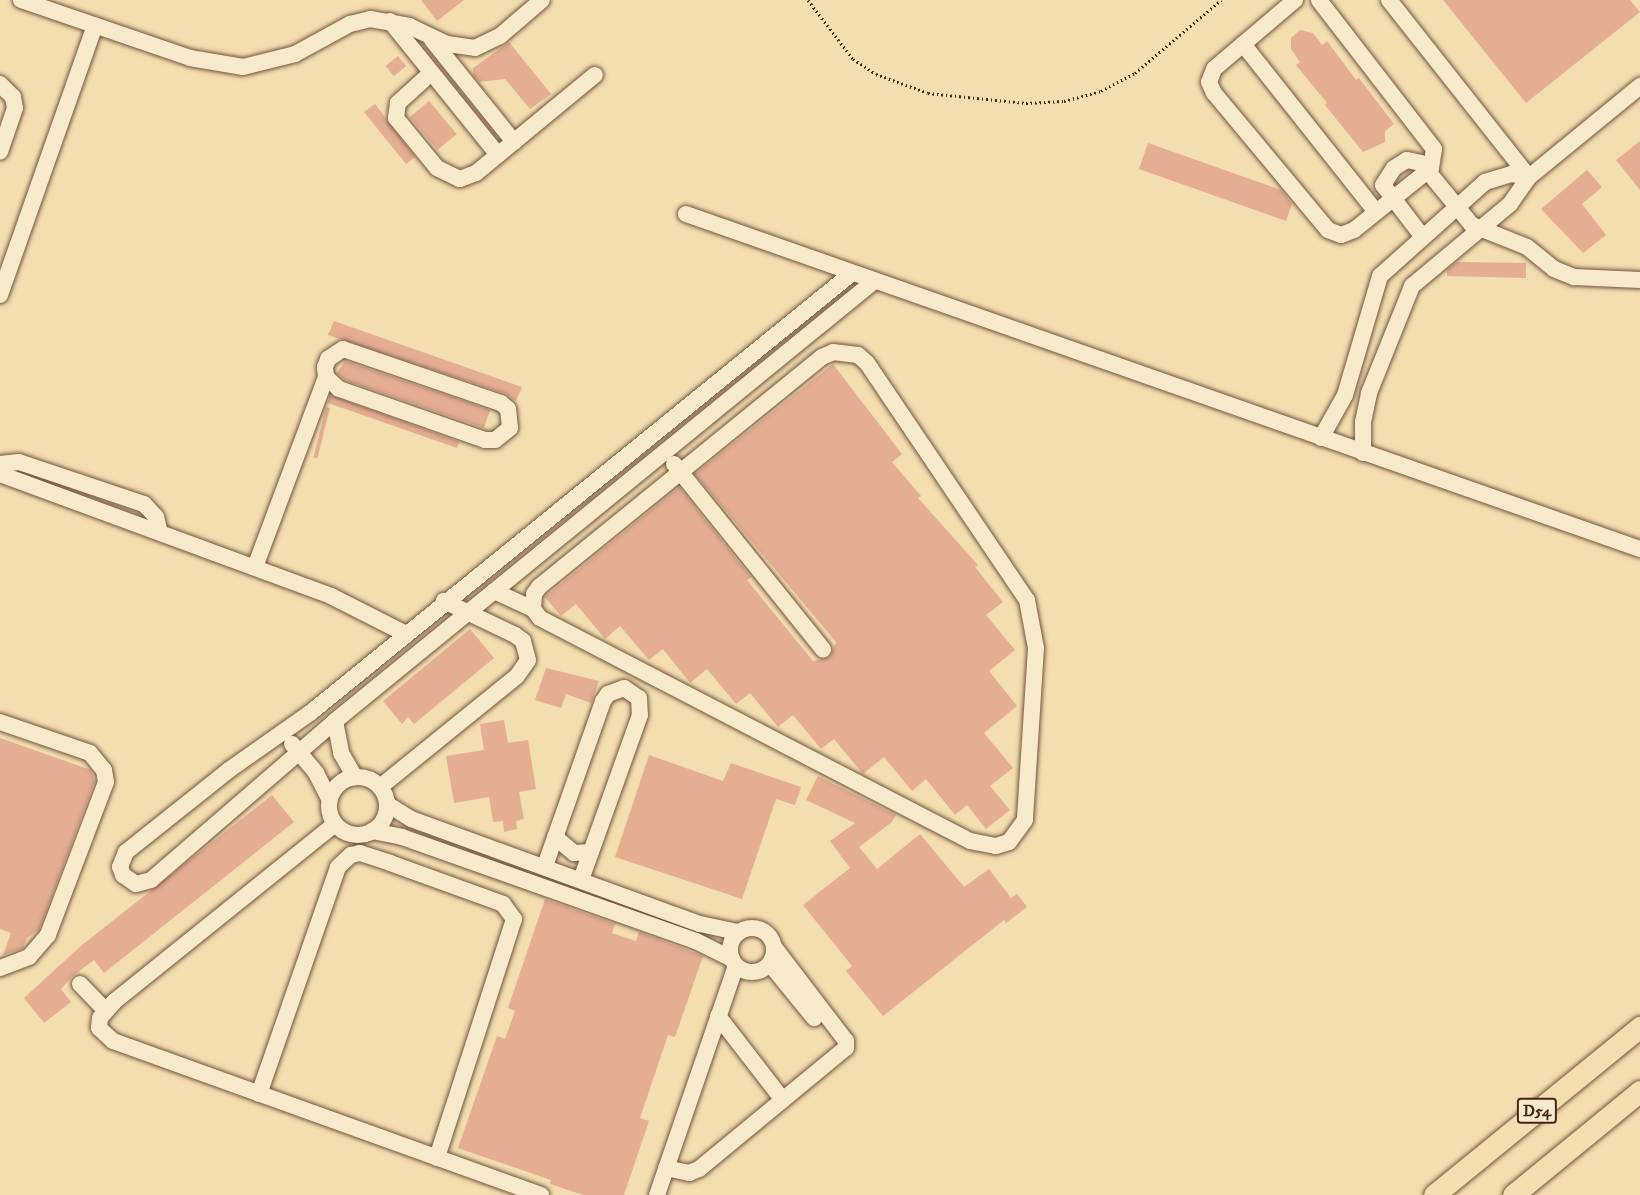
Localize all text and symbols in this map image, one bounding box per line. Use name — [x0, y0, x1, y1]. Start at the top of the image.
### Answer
road number: D54 — [1516, 1098, 1558, 1124]

